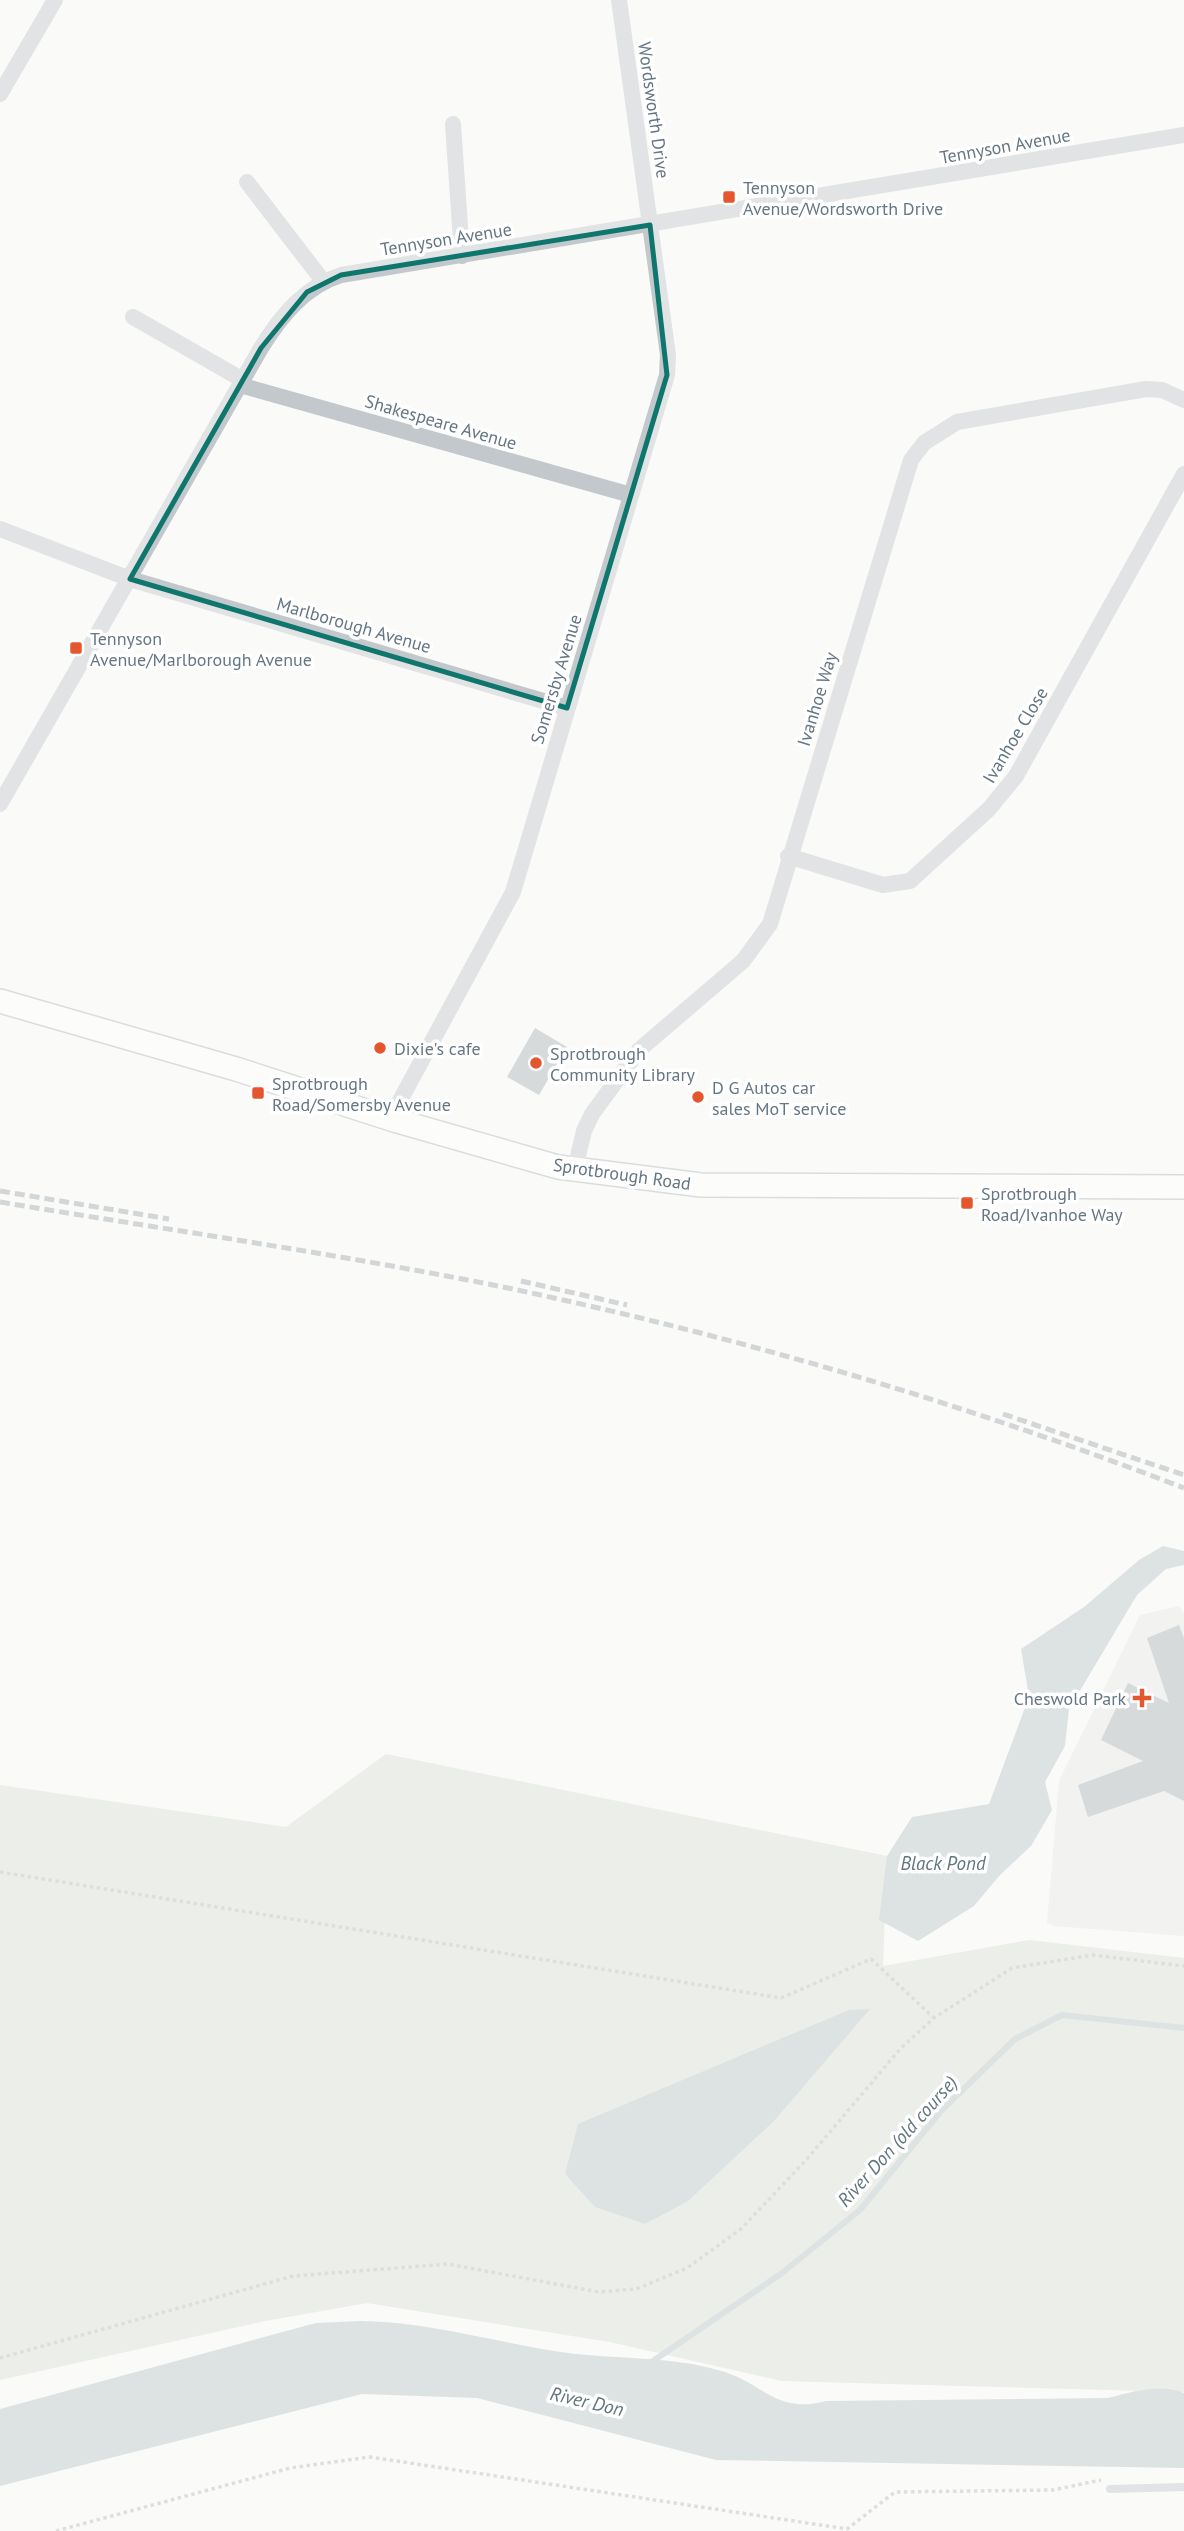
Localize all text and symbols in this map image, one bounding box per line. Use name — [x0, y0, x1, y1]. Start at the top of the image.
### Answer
street label: Wordsworth Drive — [633, 40, 675, 180]
street label: Tennyson Avenue — [938, 123, 1072, 169]
place label: Tennyson Avenue/Wordsworth Drive — [743, 176, 943, 220]
marker: Tennyson Avenue/Wordsworth Drive — [721, 189, 737, 205]
street label: Tennyson Avenue — [379, 217, 513, 261]
street label: Shakespeare Avenue — [362, 389, 520, 455]
street label: Marlborough Avenue — [274, 592, 434, 658]
street label: Somersby Avenue — [525, 611, 587, 747]
place label: Tennyson Avenue/Marlborough Avenue — [90, 627, 312, 671]
marker: Tennyson Avenue/Marlborough Avenue — [68, 640, 84, 656]
street label: Ivanhoe Way — [792, 649, 842, 749]
street label: Ivanhoe Close — [977, 683, 1053, 787]
place label: Dixie's cafe — [394, 1037, 481, 1060]
marker: Dixie's cafe — [372, 1040, 388, 1056]
place label: Sprotbrough Community Library — [550, 1042, 696, 1086]
marker: Sprotbrough Community Library — [528, 1055, 544, 1071]
place label: Sprotbrough Road/Somersby Avenue — [272, 1072, 451, 1116]
place label: D G Autos car sales MoT service — [712, 1076, 846, 1120]
marker: Sprotbrough Road/Somersby Avenue — [250, 1085, 266, 1101]
marker: D G Autos car sales MoT service — [690, 1089, 706, 1105]
street label: Sprotbrough Road — [552, 1153, 692, 1195]
place label: Sprotbrough Road/Ivanhoe Way — [981, 1182, 1123, 1226]
marker: Sprotbrough Road/Ivanhoe Way — [959, 1195, 975, 1211]
place label: Cheswold Park — [1014, 1687, 1126, 1710]
marker: Cheswold Park — [1132, 1688, 1152, 1708]
water label: Black Pond — [900, 1851, 987, 1875]
water label: River Don (old course) — [832, 2071, 962, 2211]
water label: River Don — [548, 2381, 626, 2421]

